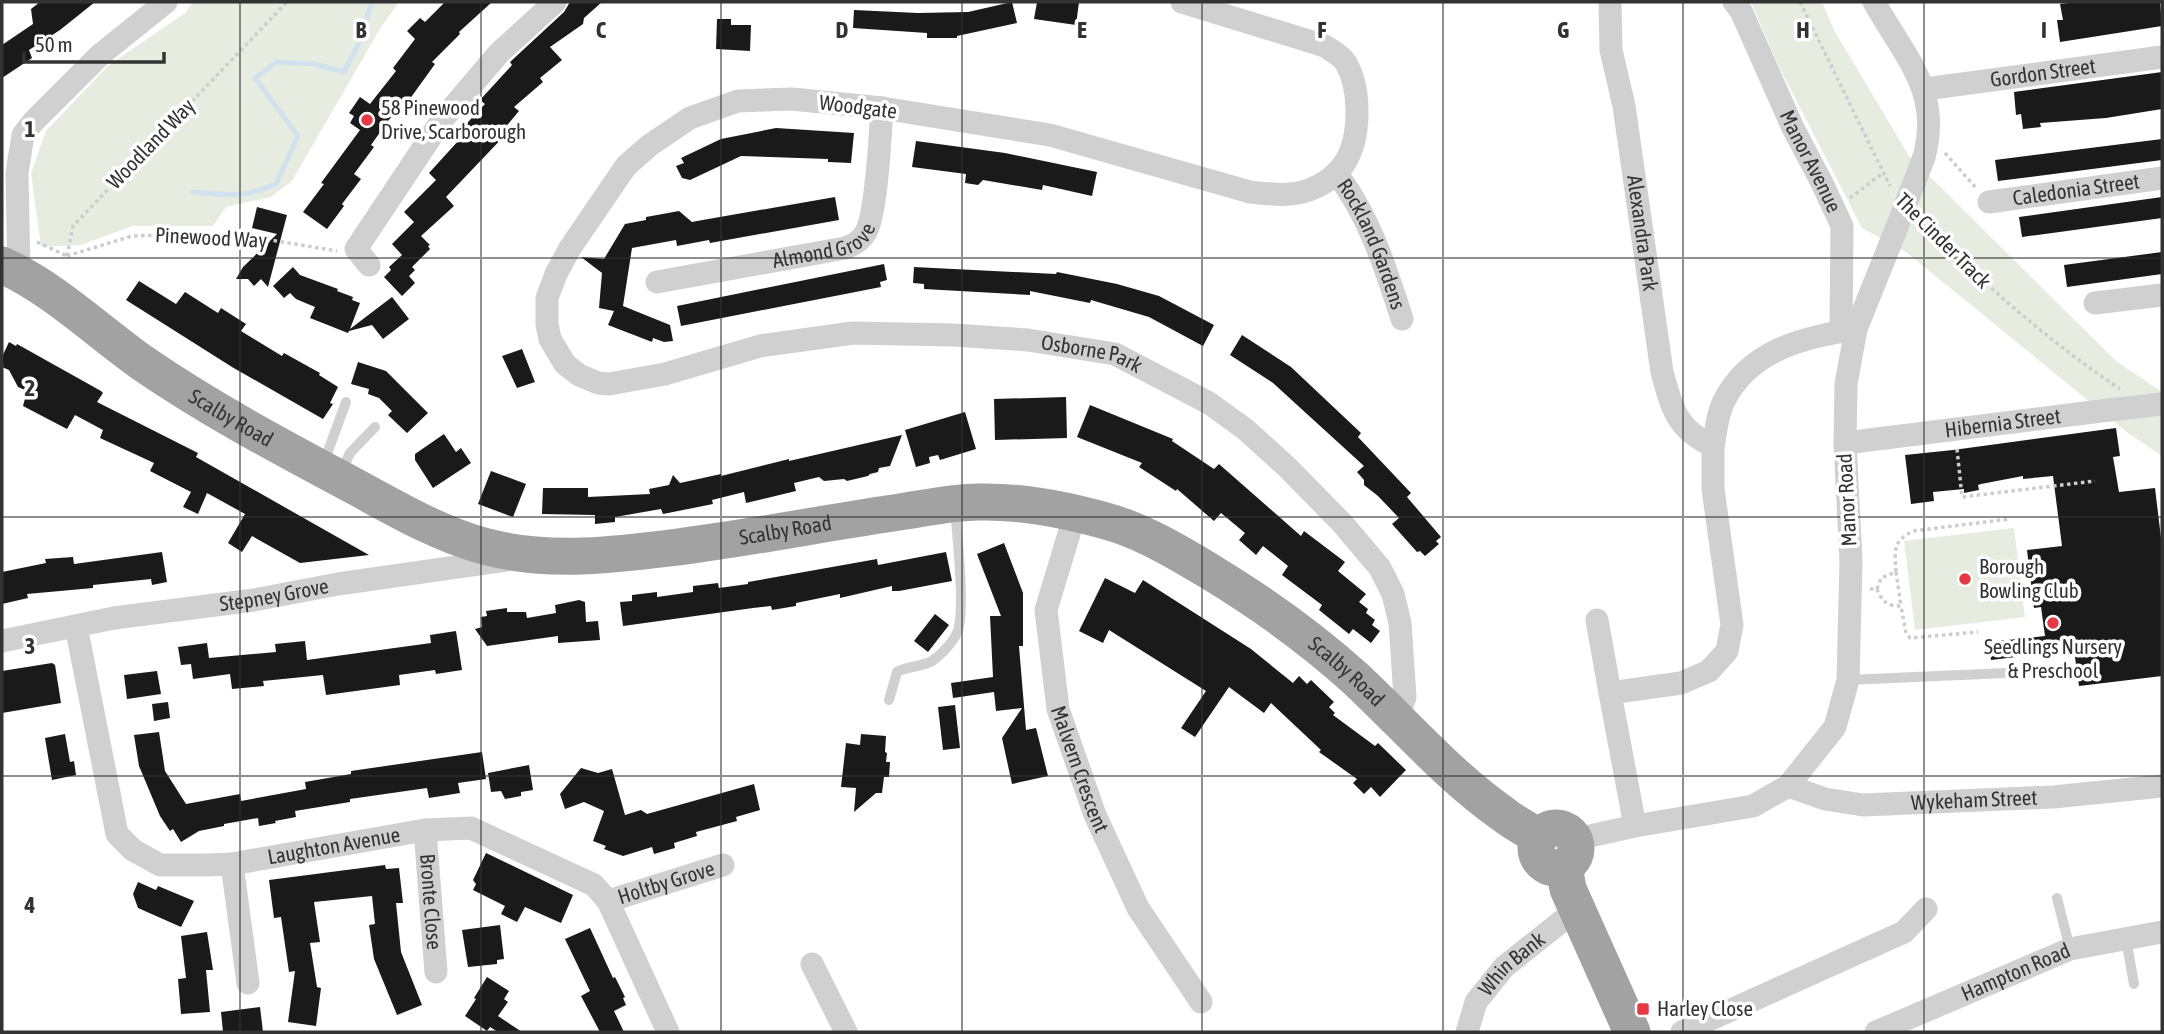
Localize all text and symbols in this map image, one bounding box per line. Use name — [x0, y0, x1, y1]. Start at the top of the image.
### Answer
text: B — [356, 17, 367, 43]
text: C — [596, 17, 607, 43]
text: D — [836, 17, 849, 43]
text: E — [1077, 17, 1087, 43]
text: F — [1317, 17, 1327, 43]
text: G — [1557, 17, 1569, 43]
text: H — [1796, 17, 1810, 43]
text: I — [2041, 17, 2047, 43]
scale bar — [24, 21, 164, 65]
text: 50 m — [35, 32, 73, 56]
street label: Gordon Street — [1989, 53, 2097, 91]
street label: Woodgate — [818, 89, 898, 123]
street label: Woodland Way — [101, 93, 199, 193]
place label: 58 Pinewood Drive, Scarborough — [381, 95, 526, 143]
street label: Manor Avenue — [1776, 106, 1847, 216]
marker: 58 Pinewood Drive, Scarborough — [359, 112, 375, 128]
text: 1 — [25, 116, 36, 142]
street label: Caledonia Street — [2011, 168, 2141, 210]
street label: Alexandra Park — [1623, 173, 1663, 293]
street label: Rockland Gardens — [1333, 174, 1411, 312]
street label: The Cinder Track — [1891, 188, 1996, 293]
street label: Almond Grove — [770, 220, 879, 272]
street label: Pinewood Way — [154, 222, 268, 252]
street label: Osborne Park — [1040, 329, 1147, 377]
text: 2 — [25, 375, 35, 401]
street label: Scalby Road — [185, 383, 278, 451]
street label: Hibernia Street — [1943, 403, 2062, 441]
street label: Manor Road — [1832, 453, 1860, 547]
street label: Scalby Road — [737, 510, 833, 549]
place label: Borough Bowling Club — [1979, 554, 2079, 602]
marker: Borough Bowling Club — [1957, 571, 1973, 587]
street label: Stepney Grove — [218, 573, 330, 615]
marker: Seedlings Nursery & Preschool — [2045, 615, 2061, 631]
street label: Scalby Road — [1304, 631, 1390, 711]
text: 3 — [25, 633, 35, 659]
place label: Seedlings Nursery & Preschool — [1984, 634, 2122, 682]
street label: Malvern Crescent — [1047, 702, 1114, 836]
street label: Wykeham Street — [1911, 785, 2038, 814]
street label: Laughton Avenue — [266, 822, 402, 869]
street label: Bronte Close — [416, 853, 447, 951]
street label: Holtby Grove — [615, 855, 717, 908]
text: 4 — [24, 892, 36, 918]
street label: Whin Bank — [1473, 926, 1549, 1000]
street label: Hampton Road — [1957, 937, 2073, 1005]
place label: Harley Close — [1657, 996, 1753, 1020]
marker: Harley Close — [1635, 1001, 1651, 1017]

